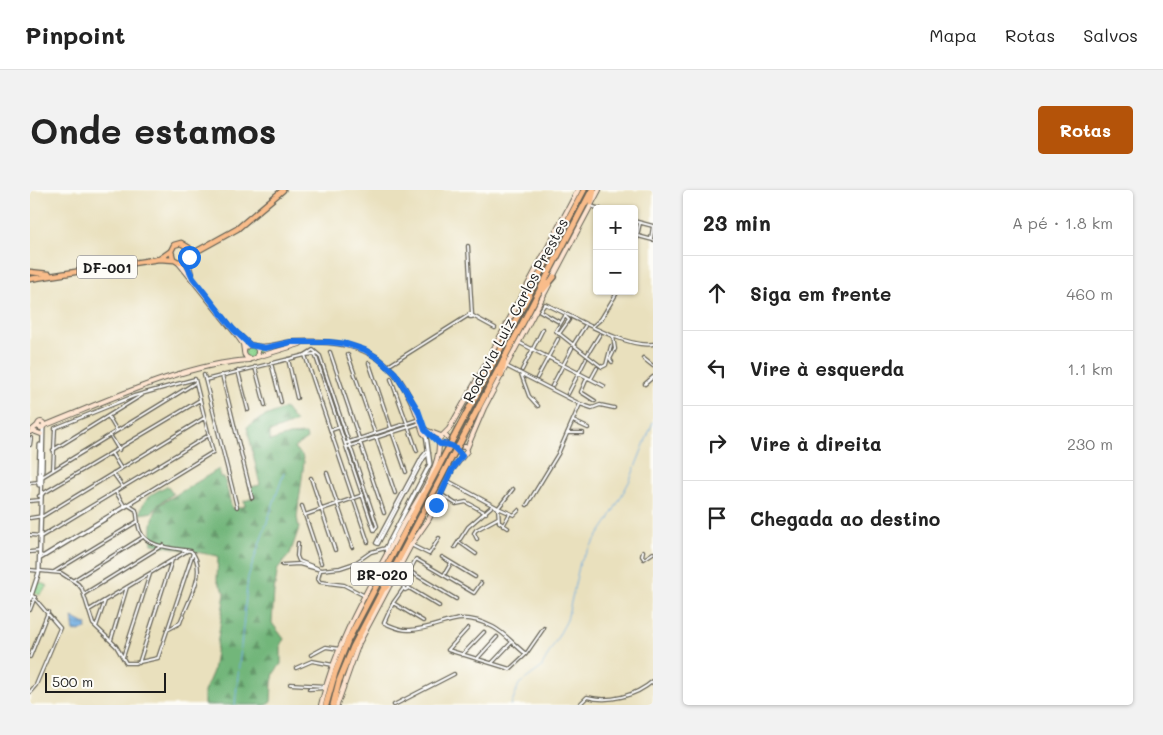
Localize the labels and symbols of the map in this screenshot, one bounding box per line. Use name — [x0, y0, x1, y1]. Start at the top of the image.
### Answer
street label: Rodovia Luiz Carlos Prestes — [458, 214, 572, 406]
route start — [178, 246, 201, 269]
road number: DF-001 — [77, 256, 137, 278]
route end — [425, 494, 448, 517]
road number: BR-020 — [351, 562, 413, 586]
scale bar — [45, 670, 166, 693]

